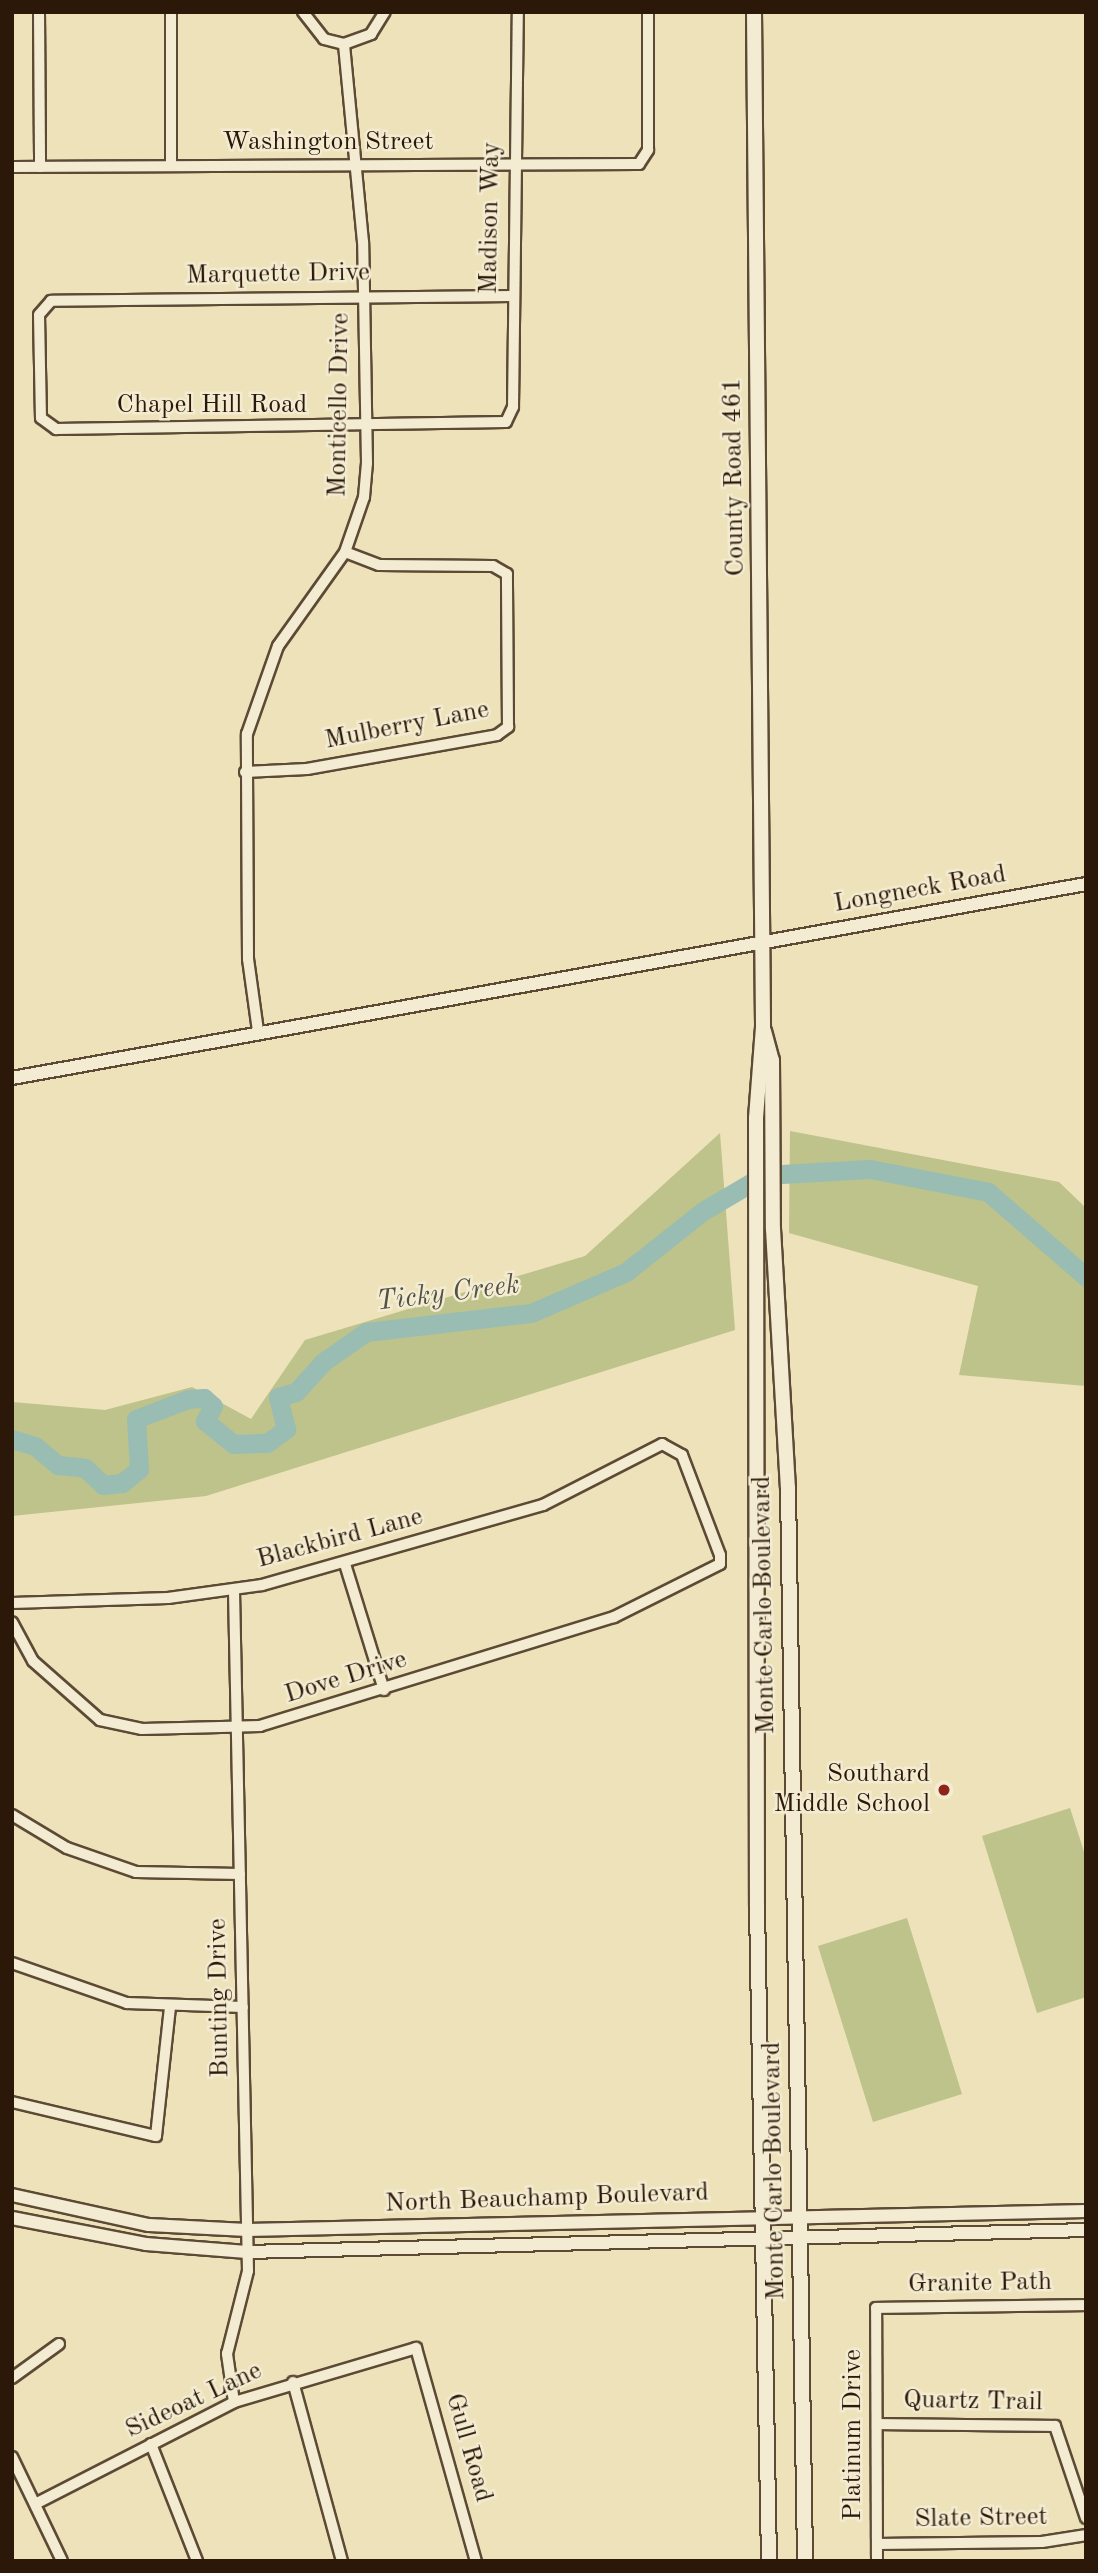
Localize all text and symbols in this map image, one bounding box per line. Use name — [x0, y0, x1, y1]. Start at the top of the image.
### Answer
street label: Washington Street — [222, 127, 434, 159]
street label: Madison Way — [474, 141, 508, 295]
street label: Marquette Drive — [186, 258, 370, 292]
street label: Monticello Drive — [323, 312, 357, 498]
street label: County Road 461 — [718, 377, 752, 577]
street label: Chapel Hill Road — [117, 390, 307, 422]
street label: Mulberry Lane — [322, 695, 492, 757]
street label: Longneck Road — [831, 859, 1009, 921]
water label: Ticky Creek — [375, 1269, 521, 1319]
street label: Monte Carlo Boulevard — [747, 1475, 783, 1735]
street label: Blackbird Lane — [253, 1502, 427, 1576]
street label: Dove Drive — [281, 1645, 411, 1711]
place label: Southard Middle School — [773, 1759, 930, 1820]
marker: Southard Middle School — [936, 1782, 952, 1798]
street label: Bunting Drive — [203, 1918, 237, 2078]
street label: Monte Carlo Boulevard — [757, 2041, 793, 2301]
street label: North Beauchamp Boulevard — [384, 2178, 710, 2220]
street label: Granite Path — [908, 2267, 1052, 2301]
street label: Platinum Drive — [838, 2349, 870, 2521]
street label: Sideoat Lane — [121, 2356, 267, 2446]
street label: Quartz Trail — [903, 2385, 1043, 2419]
street label: Gull Road — [438, 2390, 498, 2506]
street label: Slate Street — [914, 2502, 1048, 2536]

